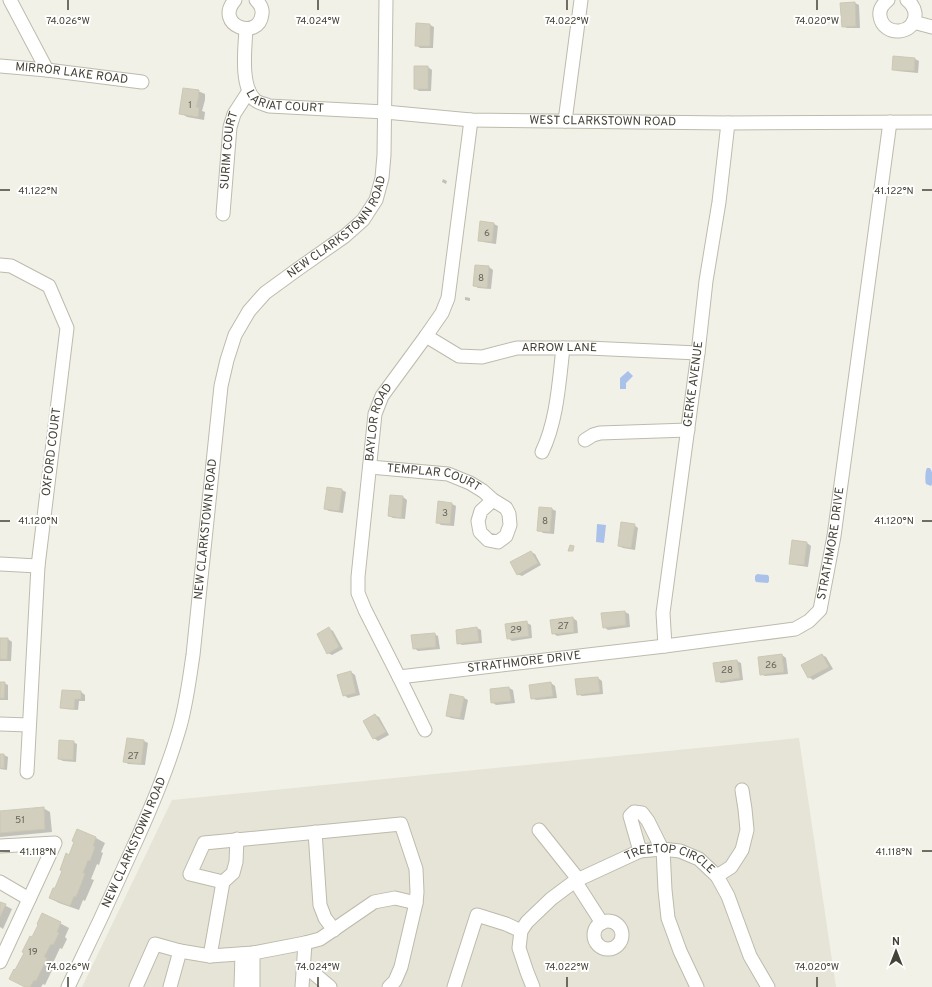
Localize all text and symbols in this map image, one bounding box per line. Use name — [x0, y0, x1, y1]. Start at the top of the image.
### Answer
text: 74.026°W — [46, 15, 90, 28]
text: 74.024°W — [296, 15, 340, 28]
text: 74.022°W — [545, 15, 589, 28]
text: 74.020°W — [795, 15, 839, 28]
street label: MIRROR LAKE ROAD — [14, 59, 129, 88]
street label: LARIAT COURT — [242, 87, 324, 117]
house number: 1 — [188, 99, 192, 112]
street label: SURIM COURT — [217, 109, 242, 190]
street label: WEST CLARKSTOWN ROAD — [529, 113, 676, 130]
street label: NEW CLARKSTOWN ROAD — [284, 174, 390, 282]
text: 41.122°N — [18, 185, 58, 198]
text: 41.122°N — [874, 185, 914, 198]
house number: 6 — [484, 227, 490, 240]
house number: 8 — [478, 272, 484, 285]
street label: ARROW LANE — [522, 340, 597, 356]
street label: GERKE AVENUE — [680, 340, 707, 428]
street label: BAYLOR ROAD — [362, 380, 396, 462]
street label: OXFORD COURT — [39, 407, 65, 497]
street label: NEW CLARKSTOWN ROAD — [191, 458, 221, 601]
street label: TEMPLAR COURT — [386, 461, 484, 496]
street label: STRATHMORE DRIVE — [814, 486, 849, 601]
house number: 3 — [442, 507, 448, 520]
text: 41.120°N — [18, 515, 58, 528]
house number: 8 — [542, 515, 548, 528]
text: 41.120°N — [874, 515, 914, 528]
house number: 27 — [557, 620, 569, 633]
house number: 29 — [510, 624, 522, 637]
street label: STRATHMORE DRIVE — [466, 648, 582, 677]
house number: 26 — [765, 659, 777, 672]
house number: 28 — [721, 664, 733, 677]
house number: 27 — [127, 750, 139, 763]
street label: NEW CLARKSTOWN ROAD — [99, 775, 170, 911]
house number: 51 — [15, 814, 25, 827]
street label: TREETOP CIRCLE — [622, 841, 718, 878]
text: 41.118°N — [20, 846, 56, 859]
text: 41.118°N — [876, 846, 912, 859]
north arrow — [876, 931, 916, 971]
text: N — [892, 935, 900, 949]
house number: 19 — [28, 946, 38, 959]
text: 74.026°W — [46, 961, 90, 974]
text: 74.024°W — [296, 961, 340, 974]
text: 74.022°W — [545, 961, 589, 974]
text: 74.020°W — [795, 961, 839, 974]

